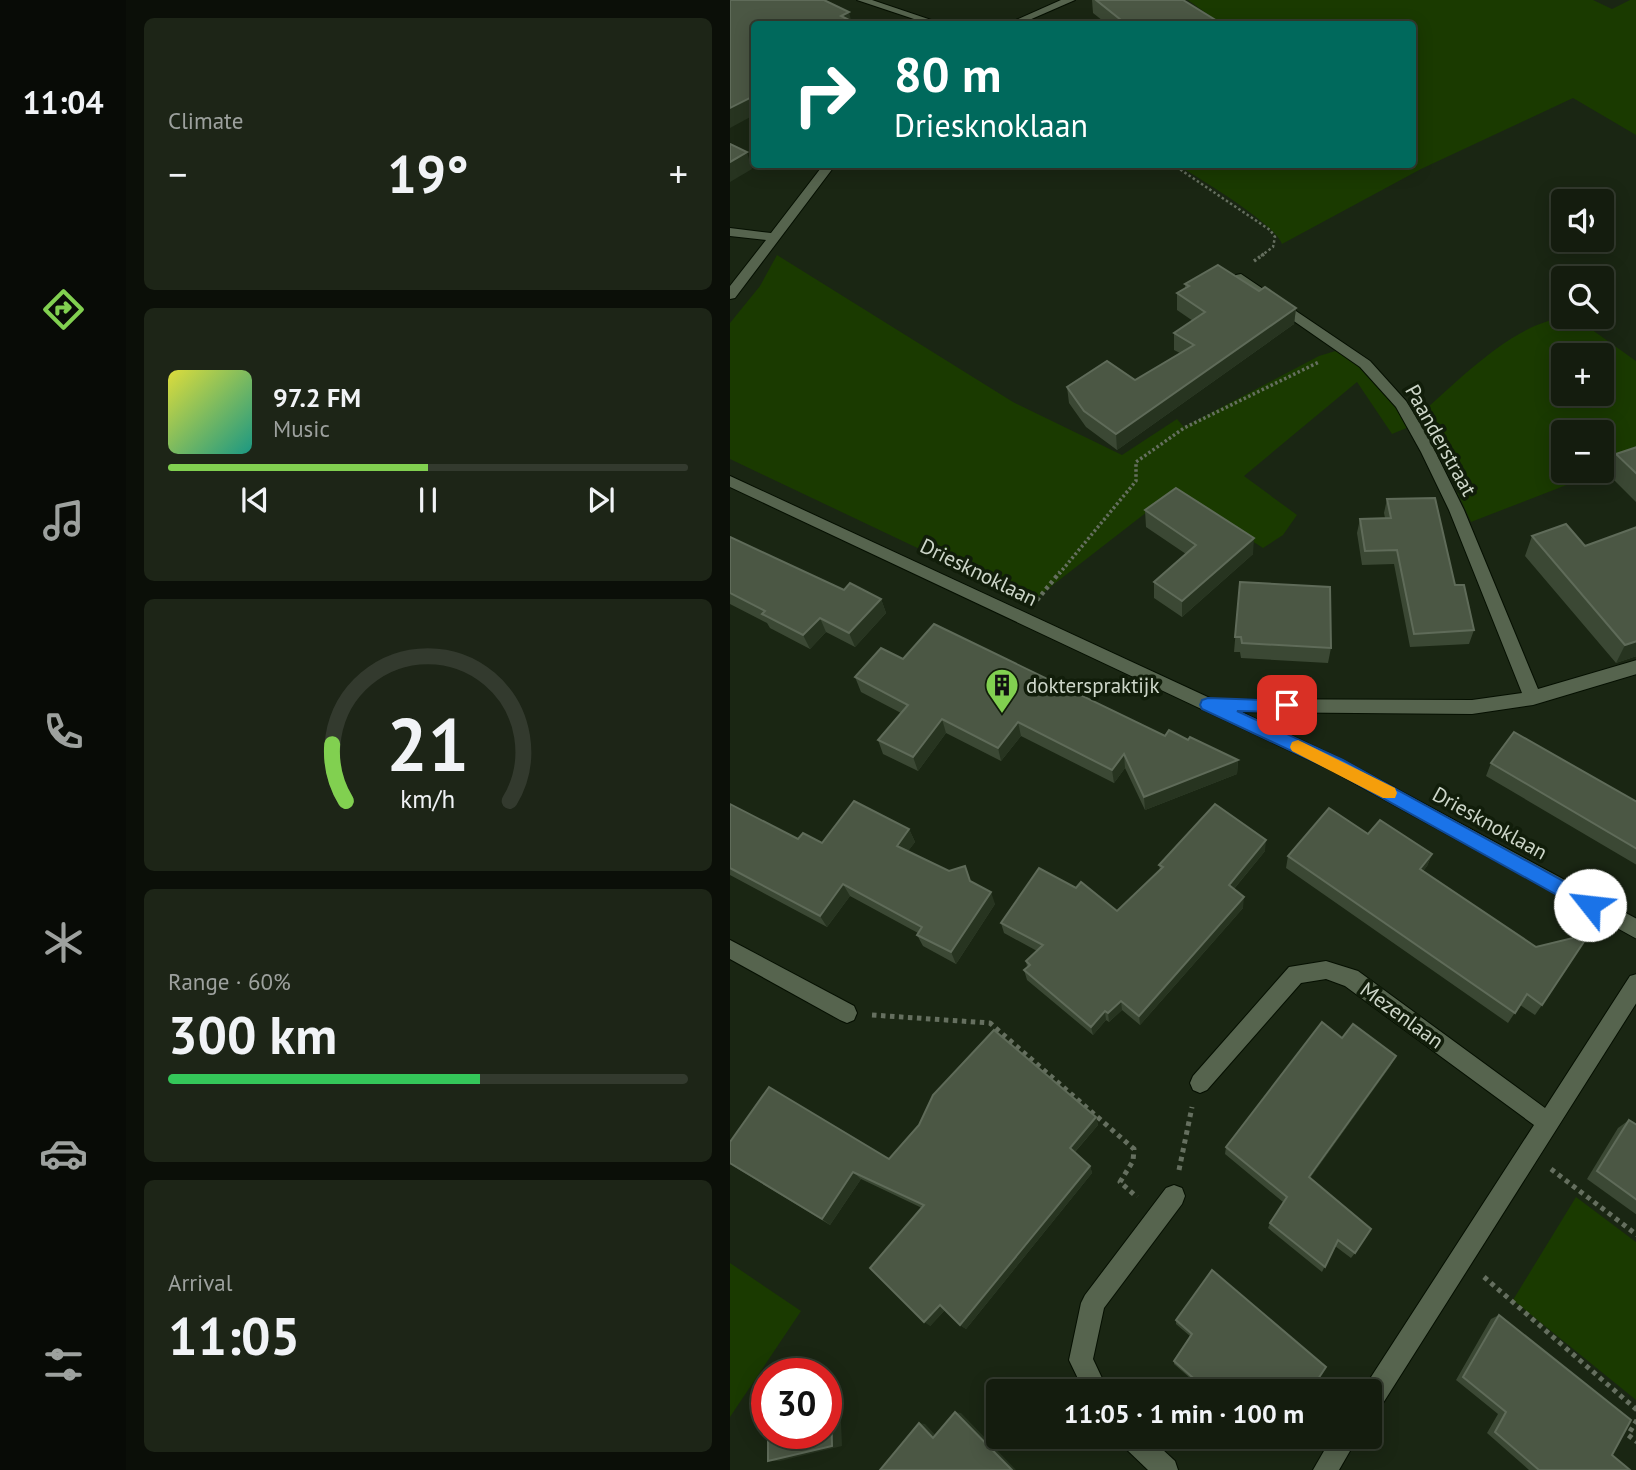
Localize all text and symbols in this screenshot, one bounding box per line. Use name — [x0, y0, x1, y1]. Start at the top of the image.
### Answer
text: 80 m — [894, 42, 1001, 106]
icon: right — [779, 49, 870, 140]
text: 11:04 — [22, 81, 104, 123]
text: Driesknoklaan — [894, 104, 1088, 146]
text: Climate — [168, 106, 243, 135]
text: 19° — [387, 140, 469, 207]
text: − — [168, 149, 187, 198]
text: + — [669, 149, 688, 198]
map controls — [1551, 189, 1614, 483]
button: sound — [1551, 189, 1614, 252]
button: search — [1551, 266, 1614, 329]
icon: directions — [39, 285, 88, 334]
button: + — [1551, 343, 1614, 406]
street label: Paanderstraat — [1399, 379, 1483, 501]
text: 97.2 FM — [273, 381, 361, 414]
text: Music — [273, 414, 330, 443]
button: − — [1551, 420, 1614, 483]
icon: previous — [236, 481, 274, 519]
icon: pause — [409, 481, 447, 519]
icon: next — [582, 481, 620, 519]
icon: music — [39, 496, 88, 545]
street label: Driesknoklaan — [916, 532, 1042, 612]
building icon: dokterspraktijk — [983, 666, 1021, 715]
place label: dokterspraktijk — [1026, 672, 1160, 699]
pin — [1257, 675, 1317, 735]
icon: arrive — [1268, 686, 1306, 724]
text: 21 — [387, 697, 469, 791]
icon: phone — [39, 707, 88, 756]
street label: Driesknoklaan — [1428, 780, 1552, 866]
text: km/h — [401, 783, 455, 815]
position arrow — [1553, 868, 1627, 942]
icon: climate — [39, 918, 88, 967]
text: Range · 60% — [168, 967, 291, 996]
street label: Mezenlaan — [1355, 976, 1449, 1054]
text: 300 km — [168, 1001, 337, 1068]
icon: car — [39, 1129, 88, 1178]
text: Arrival — [168, 1268, 232, 1297]
text: 11:05 — [168, 1302, 300, 1369]
icon: filters — [39, 1340, 88, 1389]
speed limit sign: 30 — [751, 1358, 842, 1449]
text: 11:05 · 1 min · 100 m — [1064, 1397, 1304, 1430]

